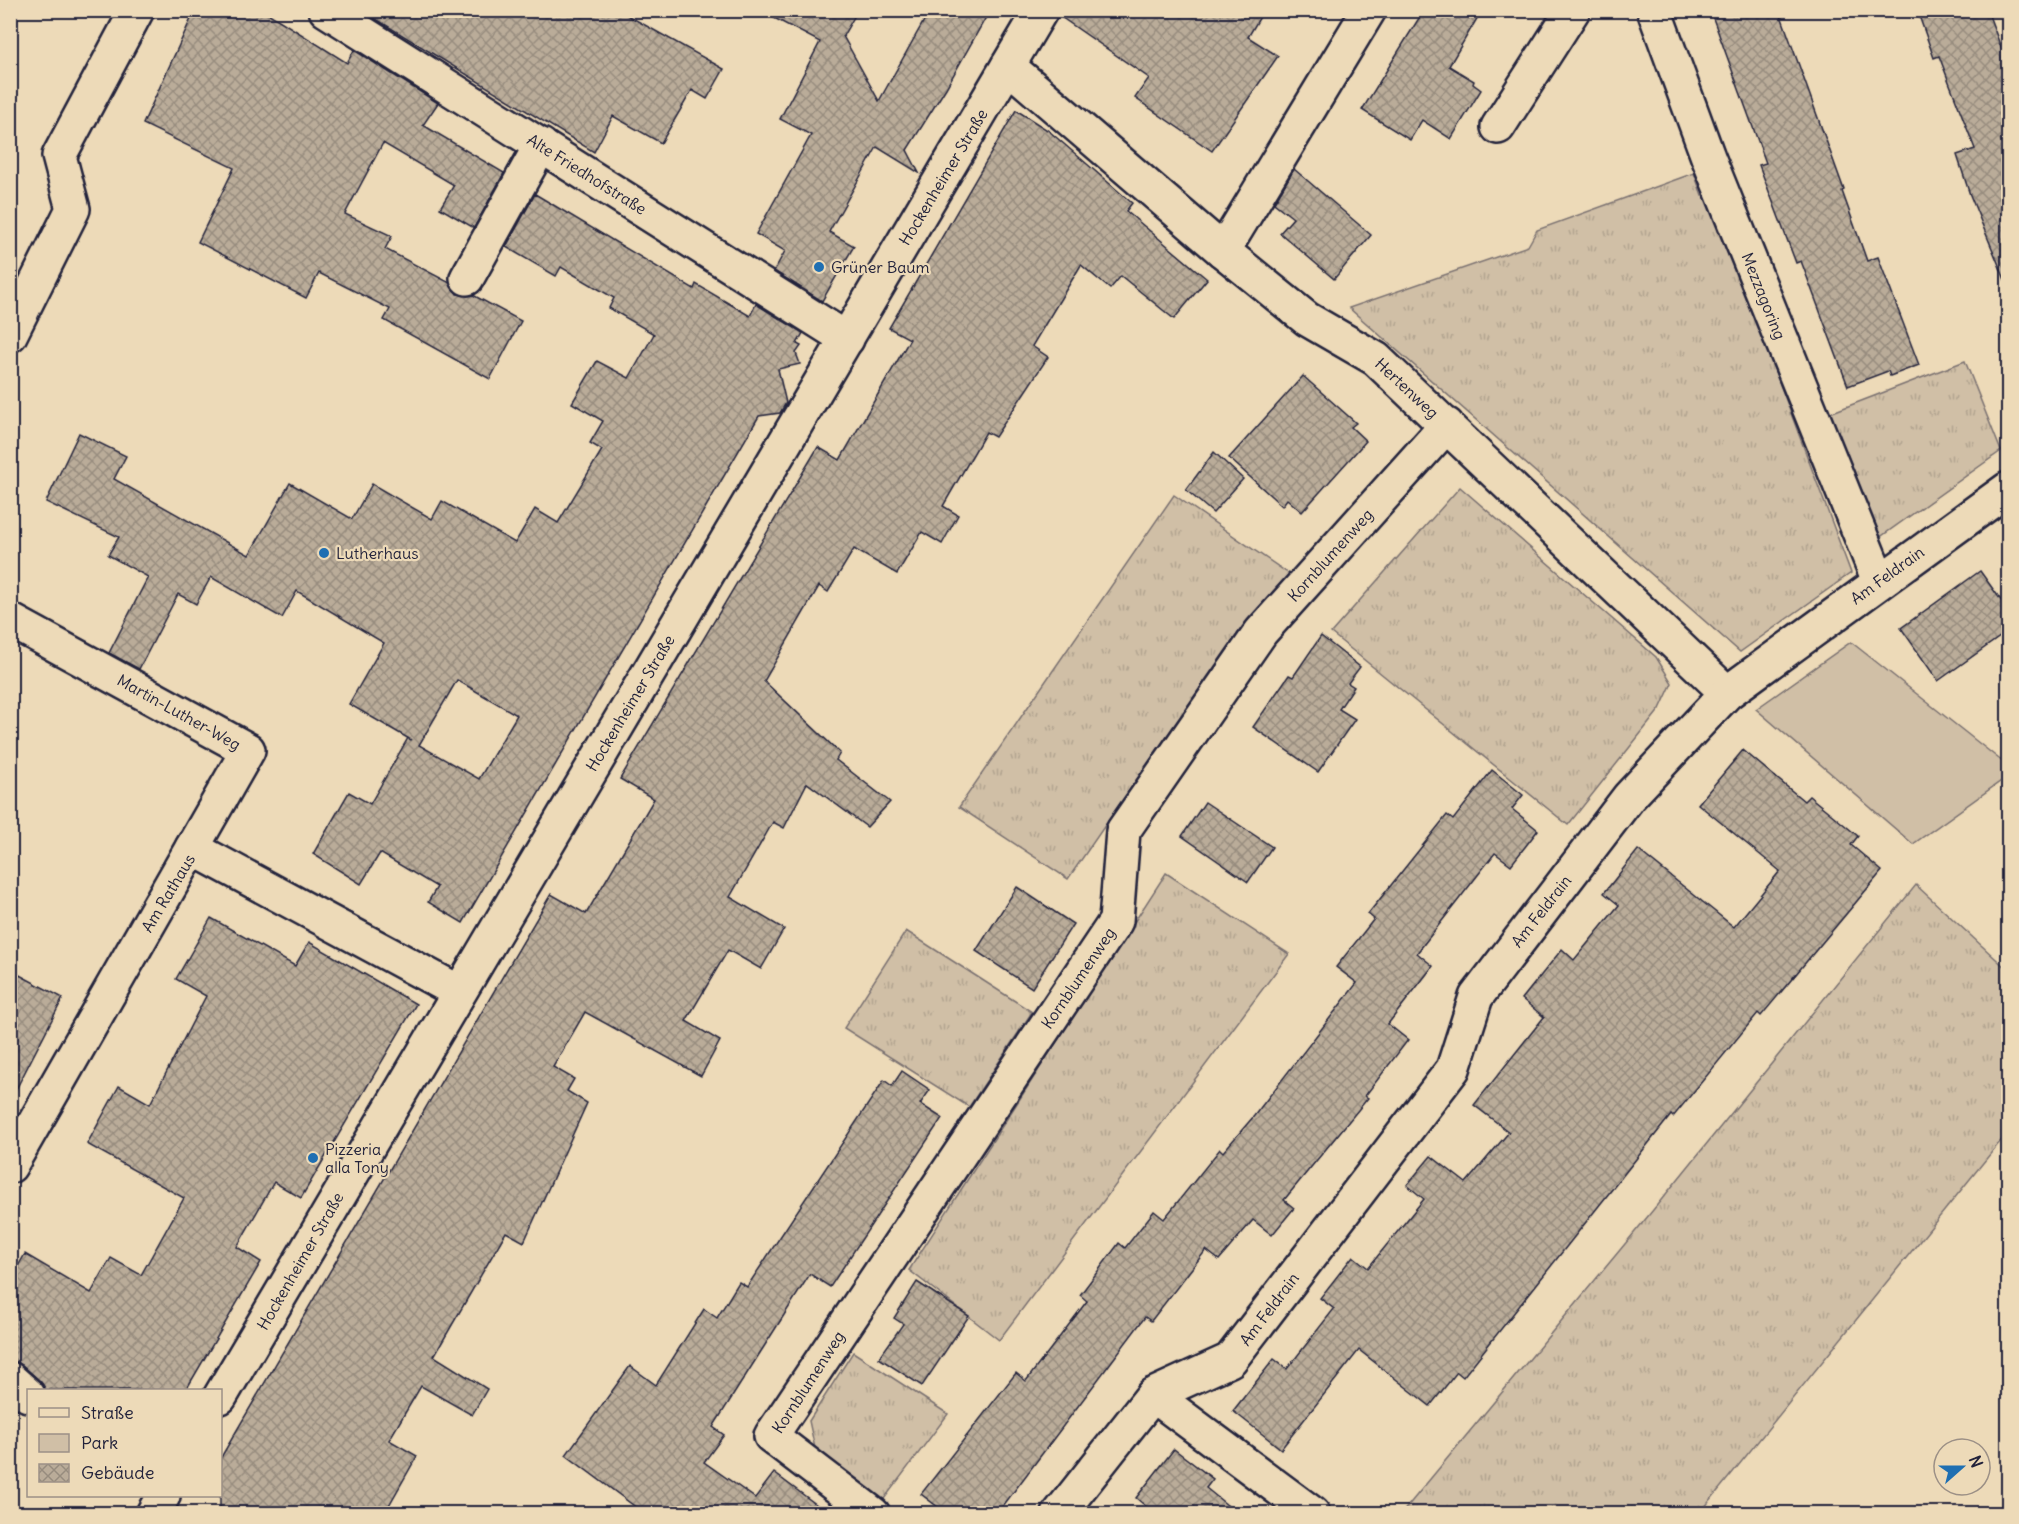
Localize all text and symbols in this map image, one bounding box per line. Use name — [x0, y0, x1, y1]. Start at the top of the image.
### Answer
street label: Hockenheimer Straße — [894, 105, 992, 249]
street label: Alte Friedhofstraße — [524, 129, 650, 219]
street label: Mezzagoring — [1738, 250, 1790, 342]
place label: Grüner Baum — [831, 257, 930, 277]
marker: Grüner Baum — [812, 260, 826, 274]
street label: Hertenweg — [1371, 354, 1443, 422]
street label: Kornblumenweg — [1283, 504, 1377, 606]
street label: Am Feldrain — [1846, 542, 1928, 608]
place label: Lutherhaus — [336, 543, 419, 563]
marker: Lutherhaus — [317, 546, 331, 560]
street label: Hockenheimer Straße — [581, 631, 679, 775]
street label: Martin-Luther-Weg — [114, 670, 244, 754]
street label: Am Rathaus — [137, 850, 199, 936]
street label: Am Feldrain — [1507, 871, 1575, 951]
street label: Kornblumenweg — [1037, 923, 1119, 1033]
place label: Pizzeria alla Tony — [325, 1139, 389, 1177]
marker: Pizzeria alla Tony — [306, 1151, 320, 1165]
street label: Hockenheimer Straße — [252, 1189, 348, 1333]
street label: Am Feldrain — [1235, 1269, 1303, 1349]
street label: Kornblumenweg — [767, 1327, 849, 1437]
legend — [27, 1389, 222, 1497]
text: Straße — [81, 1401, 134, 1424]
text: Park — [81, 1431, 118, 1454]
north arrow — [1932, 1437, 1992, 1497]
text: N — [1965, 1453, 1987, 1470]
text: Gebäude — [81, 1461, 154, 1484]

